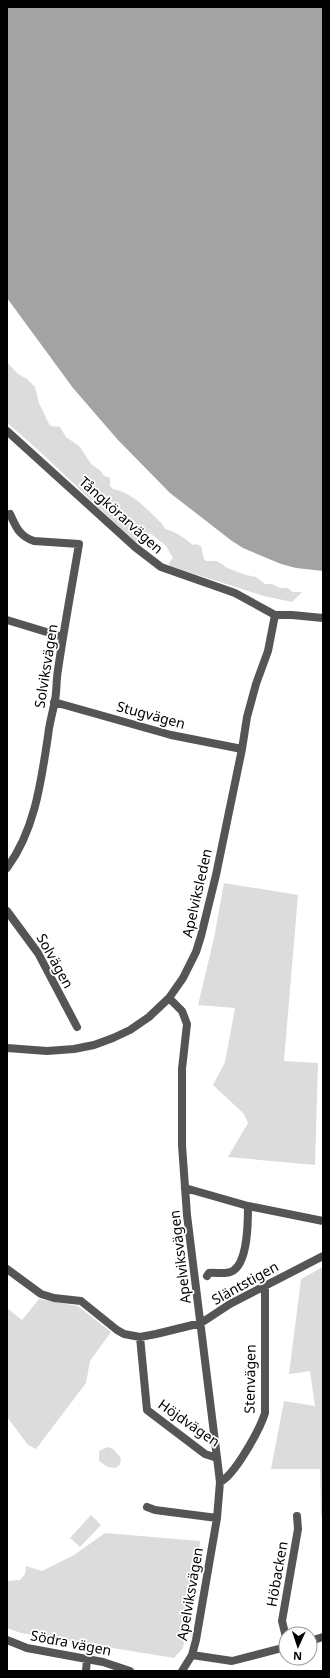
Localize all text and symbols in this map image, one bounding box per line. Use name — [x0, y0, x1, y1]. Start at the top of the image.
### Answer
street label: Tångkörarvägen — [75, 472, 167, 557]
street label: Solviksvägen — [29, 623, 62, 709]
street label: Stugvägen — [115, 696, 187, 733]
street label: Apelviksleden — [177, 847, 216, 939]
street label: Solvägen — [33, 930, 78, 992]
street label: Apelviksvägen — [164, 1209, 195, 1305]
street label: Släntstigen — [208, 1256, 281, 1309]
street label: Stenvägen — [239, 1344, 260, 1414]
street label: Höjdvägen — [155, 1394, 224, 1451]
street label: Höbacken — [261, 1540, 292, 1608]
street label: Apelviksvägen — [172, 1546, 207, 1642]
street label: Södra vägen — [29, 1625, 113, 1660]
north arrow — [278, 1626, 318, 1666]
text: N — [293, 1649, 302, 1664]

